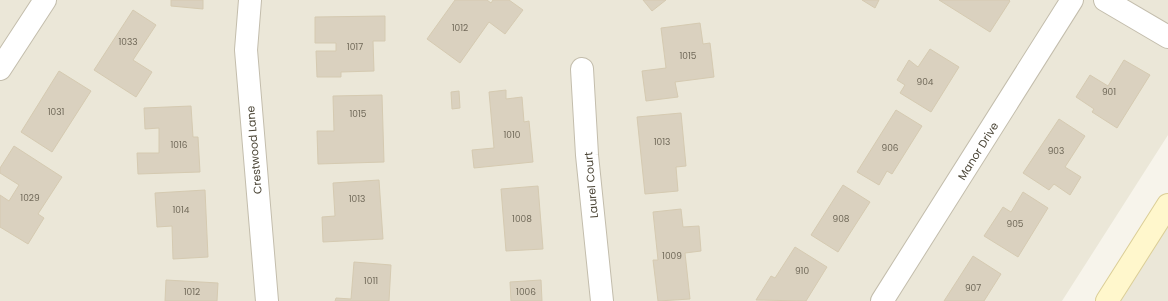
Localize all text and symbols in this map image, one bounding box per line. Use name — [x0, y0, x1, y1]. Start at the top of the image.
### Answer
house number: 1012 — [452, 22, 468, 34]
house number: 1033 — [118, 36, 138, 48]
house number: 1017 — [347, 41, 363, 53]
house number: 1015 — [679, 50, 697, 62]
house number: 904 — [917, 76, 934, 88]
house number: 901 — [1102, 86, 1116, 98]
street label: Crestwood Lane — [242, 105, 266, 195]
house number: 1031 — [48, 106, 64, 118]
house number: 1015 — [349, 108, 367, 120]
street label: Manor Drive — [954, 119, 1002, 183]
house number: 1010 — [503, 129, 521, 141]
house number: 1013 — [654, 136, 670, 148]
house number: 1016 — [170, 139, 188, 151]
house number: 906 — [881, 142, 899, 154]
house number: 903 — [1048, 145, 1064, 157]
street label: Laurel Court — [580, 151, 602, 219]
house number: 1029 — [20, 192, 40, 204]
house number: 1013 — [349, 193, 365, 205]
house number: 1014 — [172, 204, 190, 216]
house number: 1008 — [512, 213, 532, 225]
house number: 908 — [832, 213, 850, 225]
house number: 905 — [1007, 218, 1024, 230]
house number: 1009 — [662, 250, 682, 262]
house number: 910 — [795, 265, 809, 277]
house number: 1011 — [364, 275, 378, 287]
house number: 907 — [965, 282, 981, 294]
house number: 1012 — [184, 286, 200, 298]
house number: 1006 — [516, 286, 536, 298]

